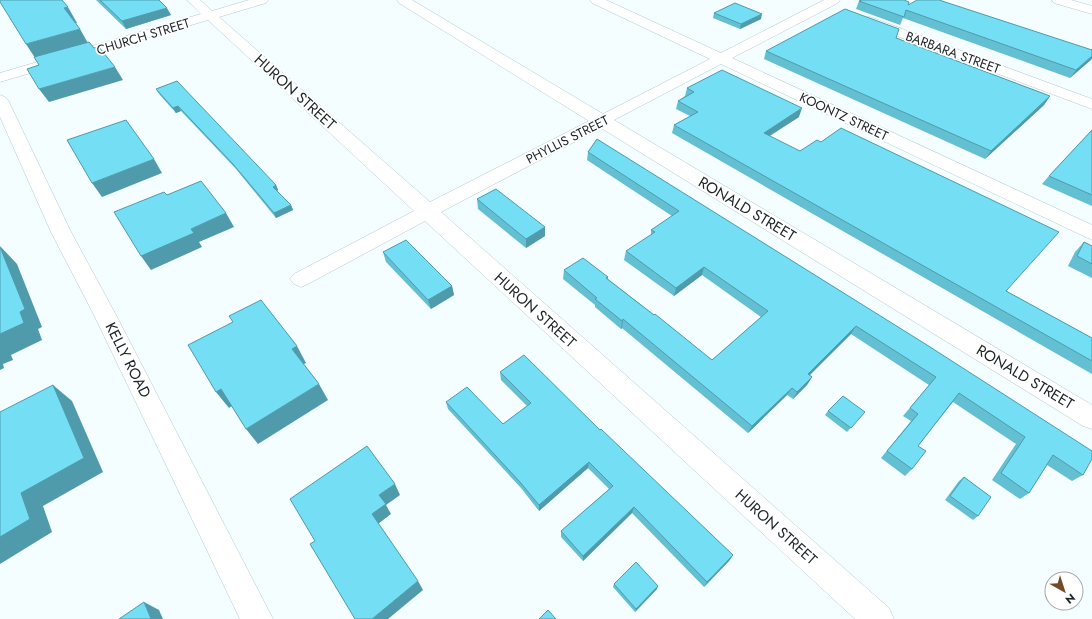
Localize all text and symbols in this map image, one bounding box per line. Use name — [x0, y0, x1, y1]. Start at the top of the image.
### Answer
street label: CHURCH STREET — [94, 13, 192, 60]
street label: BARBARA STREET — [903, 27, 1003, 78]
street label: HURON STREET — [249, 49, 341, 135]
street label: KOONTZ STREET — [796, 88, 891, 145]
street label: PHYLLIS STREET — [523, 110, 612, 168]
street label: RONALD STREET — [694, 171, 800, 247]
street label: HURON STREET — [489, 267, 581, 353]
street label: KELLY ROAD — [100, 318, 156, 402]
street label: RONALD STREET — [972, 339, 1078, 415]
street label: HURON STREET — [730, 484, 822, 570]
north arrow — [1044, 571, 1084, 611]
text: N — [1062, 590, 1079, 608]

